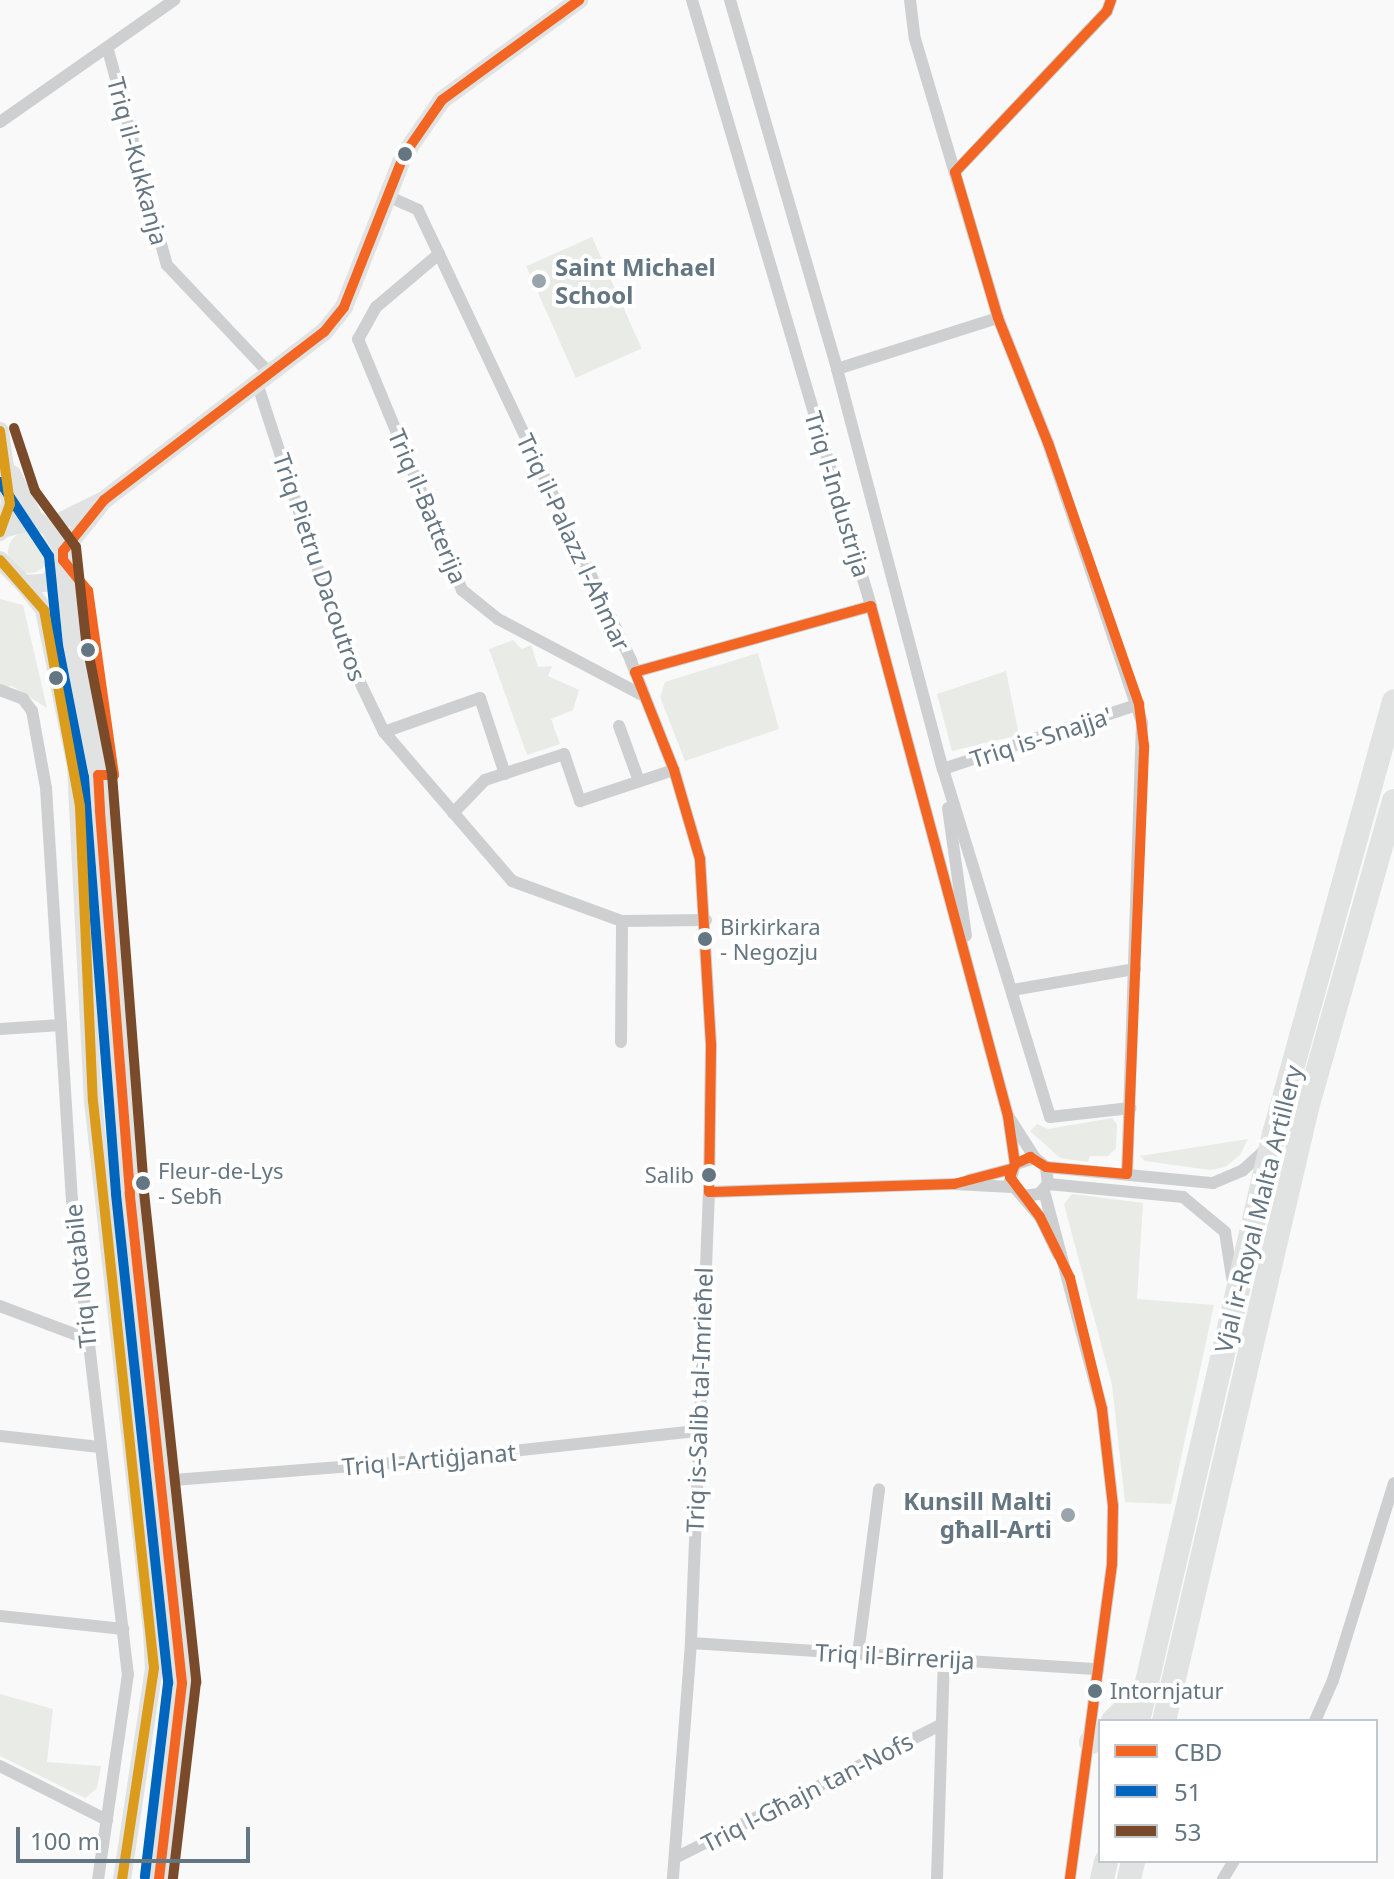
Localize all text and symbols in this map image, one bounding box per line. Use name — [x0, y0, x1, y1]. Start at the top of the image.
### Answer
street label: Triq il-Kukkanja — [102, 74, 174, 248]
unlabelled marker — [397, 146, 413, 162]
place label: Saint Michael School — [555, 253, 716, 309]
marker: Saint Michael School — [530, 272, 548, 290]
street label: Triq l-Industrija — [799, 408, 877, 580]
street label: Triq il-Batterija — [383, 424, 473, 588]
street label: Triq il-Palazz l-Aħmar — [511, 429, 637, 655]
street label: Triq Pietru Dacoutros — [267, 449, 373, 685]
unlabelled marker — [80, 642, 96, 658]
unlabelled marker — [48, 670, 64, 686]
street label: Triq is-Snajja' — [967, 701, 1115, 773]
place label: Birkirkara - Negozju — [720, 913, 821, 964]
marker: Birkirkara - Negozju — [697, 931, 713, 947]
street label: Vjal ir-Royal Malta Artillery — [1208, 1062, 1308, 1356]
place label: Fleur-de-Lys - Sebħ — [158, 1157, 284, 1208]
place label: Salib — [645, 1162, 694, 1188]
marker: Salib — [701, 1167, 717, 1183]
marker: Fleur-de-Lys - Sebħ — [135, 1175, 151, 1191]
street label: Triq Notabile — [58, 1202, 102, 1350]
street label: Triq is-Salib tal-Imrieħel — [680, 1267, 718, 1533]
street label: Triq l-Artiġjanat — [341, 1437, 517, 1481]
place label: Kunsill Malti għall-Arti — [903, 1487, 1052, 1543]
marker: Kunsill Malti għall-Arti — [1059, 1506, 1077, 1524]
street label: Triq il-Birrerija — [814, 1637, 976, 1675]
place label: Intornjatur — [1110, 1678, 1224, 1704]
marker: Intornjatur — [1087, 1683, 1103, 1699]
legend — [1098, 1719, 1378, 1863]
street label: Triq l-Għajn tan-Nofs — [696, 1726, 918, 1858]
text: CBD — [1174, 1735, 1222, 1768]
text: 51 — [1174, 1775, 1201, 1808]
scale bar — [20, 1811, 254, 1861]
text: 53 — [1174, 1815, 1201, 1848]
text: 100 m — [30, 1824, 100, 1857]

